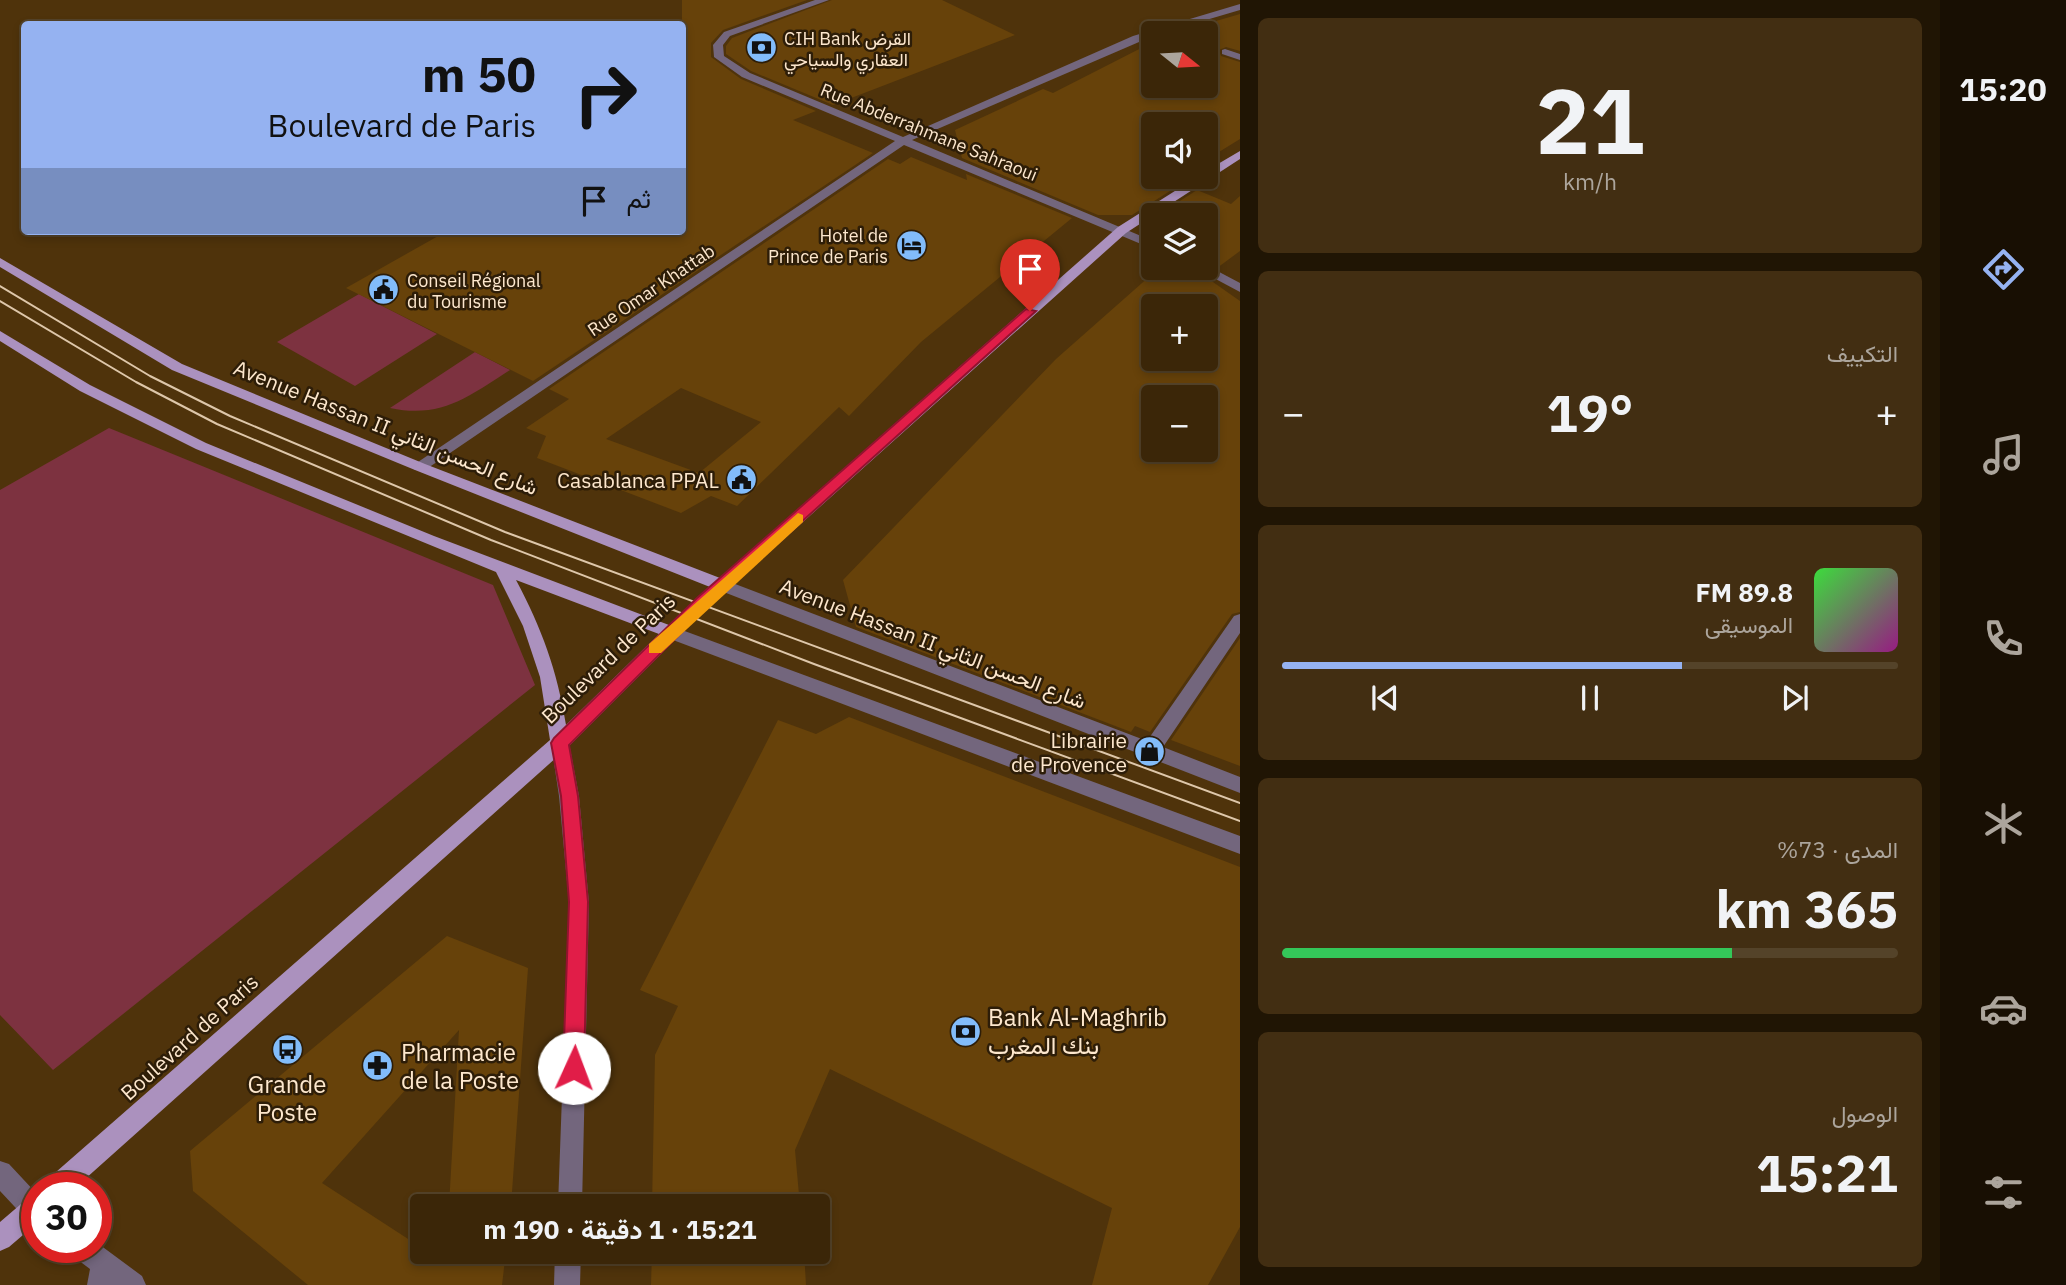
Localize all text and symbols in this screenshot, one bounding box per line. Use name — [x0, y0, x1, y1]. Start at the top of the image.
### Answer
north arrow — [1141, 21, 1218, 98]
map controls — [1141, 21, 1218, 462]
place label: CIH Bank القرض العقاري والسياحي — [784, 27, 911, 75]
bank icon: CIH Bank القرض العقاري والسياحي — [744, 31, 778, 65]
text: 50 m — [422, 42, 536, 105]
icon: right — [560, 49, 651, 140]
text: 21 — [1535, 61, 1645, 179]
text: 15:20 — [1959, 68, 2047, 110]
street label: Rue Abderrahmane Sahraoui — [817, 78, 1041, 186]
text: Boulevard de Paris — [268, 104, 536, 146]
button: sound — [1141, 112, 1218, 189]
text: km/h — [1563, 166, 1617, 196]
text: ثم — [627, 181, 651, 215]
icon: arrive — [575, 182, 613, 220]
button: layers — [1141, 203, 1218, 280]
place label: Hotel de Prince de Paris — [768, 224, 888, 268]
hotel icon: Hotel de Prince de Paris — [894, 228, 928, 262]
street label: Rue Omar Khattab — [583, 239, 719, 341]
pin — [1000, 239, 1060, 311]
icon: directions — [1979, 245, 2028, 294]
icon: arrive — [1011, 250, 1049, 288]
place label: Conseil Régional du Tourisme — [407, 269, 541, 313]
public building icon: Conseil Régional du Tourisme — [367, 273, 401, 307]
button: + — [1141, 294, 1218, 371]
text: التكييف — [1827, 338, 1898, 368]
street label: Avenue Hassan II شارع الحسن الثاني — [228, 353, 542, 505]
text: 19° — [1547, 379, 1633, 446]
button: − — [1141, 385, 1218, 462]
text: − — [1282, 388, 1305, 437]
text: + — [1875, 388, 1898, 437]
icon: music — [1979, 430, 2028, 479]
public building icon: Casablanca PPAL — [725, 463, 759, 497]
place label: Casablanca PPAL — [557, 466, 719, 494]
street label: Avenue Hassan II شارع الحسن الثاني — [775, 572, 1090, 718]
text: 89.8 FM — [1695, 575, 1793, 609]
street label: Boulevard de Paris — [535, 587, 681, 729]
text: الموسيقى — [1705, 609, 1793, 639]
icon: phone — [1979, 614, 2028, 663]
icon: previous — [1366, 679, 1404, 717]
icon: pause — [1571, 679, 1609, 717]
icon: next — [1776, 679, 1814, 717]
place label: Librairie de Provence — [1011, 726, 1127, 778]
shop icon: Librairie de Provence — [1133, 735, 1167, 769]
icon: climate — [1979, 799, 2028, 848]
text: المدى · 73% — [1777, 834, 1898, 864]
text: 365 km — [1716, 875, 1898, 942]
street label: Boulevard de Paris — [114, 968, 264, 1106]
icon: car — [1979, 984, 2028, 1033]
place label: Bank Al-Maghrib بنك المغرب — [988, 1001, 1167, 1061]
bank icon: Bank Al-Maghrib بنك المغرب — [948, 1014, 982, 1048]
position arrow — [537, 1031, 611, 1105]
bus stop icon: Grande Poste — [270, 1033, 304, 1067]
place label: Pharmacie de la Poste — [401, 1036, 519, 1096]
pharmacy icon: Pharmacie de la Poste — [361, 1049, 395, 1083]
place label: Grande Poste — [248, 1068, 326, 1128]
text: الوصول — [1832, 1098, 1898, 1128]
text: 15:21 — [1756, 1139, 1898, 1206]
icon: filters — [1979, 1168, 2028, 1217]
speed limit sign: 30 — [21, 1172, 112, 1263]
text: 15:21 · 1 دقيقة · 190 m — [483, 1212, 757, 1246]

